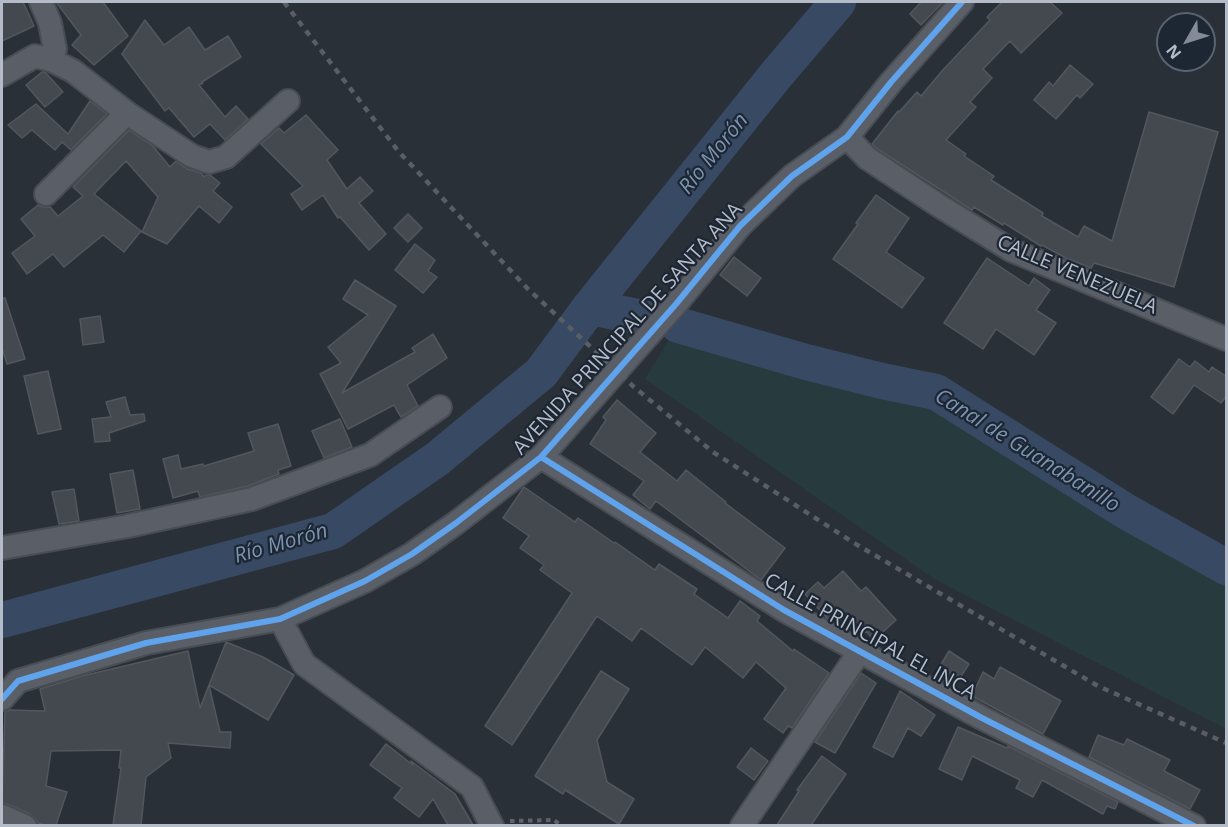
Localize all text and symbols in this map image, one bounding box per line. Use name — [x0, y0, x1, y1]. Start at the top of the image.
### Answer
north arrow — [1156, 12, 1216, 72]
text: N — [1161, 40, 1186, 64]
water label: Río Morón — [674, 109, 754, 199]
street label: AVENIDA PRINCIPAL DE SANTA ANA — [508, 198, 748, 460]
street label: CALLE VENEZUELA — [993, 230, 1161, 320]
water label: Canal de Guanabanillo — [930, 384, 1124, 518]
water label: Río Morón — [231, 519, 331, 569]
street label: CALLE PRINCIPAL EL INCA — [760, 569, 980, 705]

